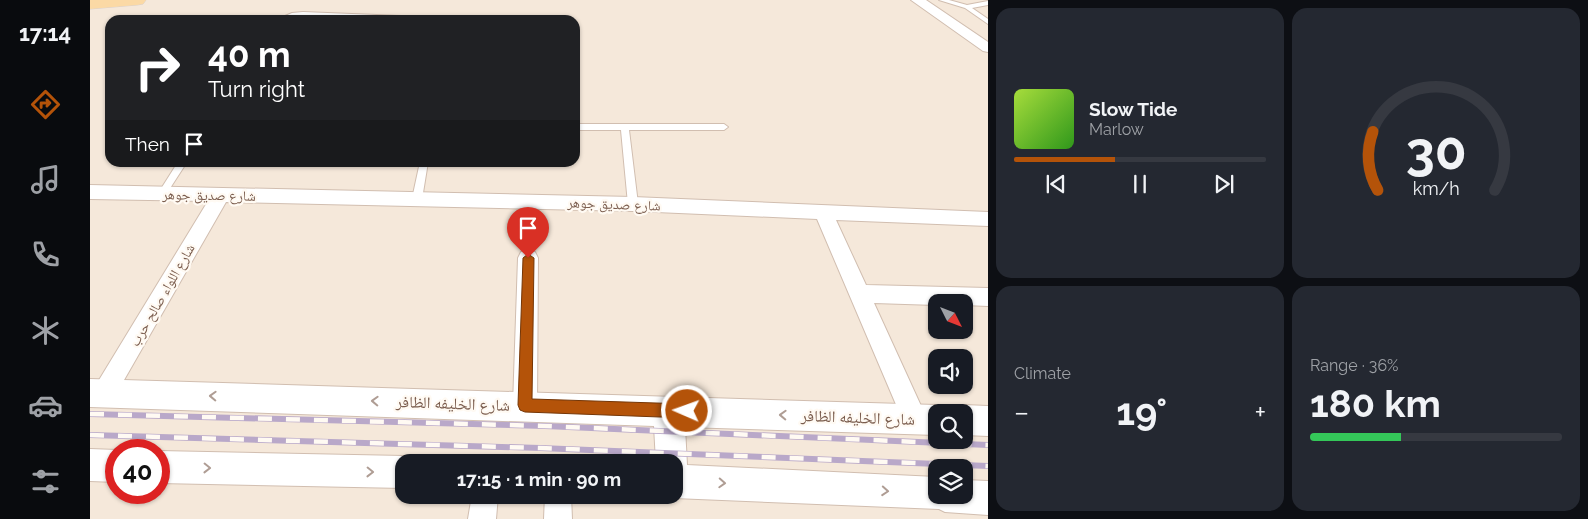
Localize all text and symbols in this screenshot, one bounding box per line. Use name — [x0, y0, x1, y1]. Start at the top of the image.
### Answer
text: 17:14 — [19, 20, 71, 46]
text: 40 m — [208, 34, 290, 75]
icon: right — [125, 35, 190, 100]
text: Turn right — [208, 76, 305, 102]
icon: directions — [28, 87, 63, 122]
text: Slow Tide — [1089, 98, 1178, 120]
text: Marlow — [1089, 120, 1144, 139]
text: 30 — [1406, 120, 1466, 181]
icon: arrive — [180, 130, 208, 158]
text: Then — [125, 133, 170, 155]
icon: music — [28, 162, 63, 197]
icon: previous — [1042, 170, 1070, 198]
icon: pause — [1126, 170, 1154, 198]
icon: next — [1210, 170, 1238, 198]
text: km/h — [1412, 178, 1460, 199]
street label: شارع صديق جوهر — [161, 186, 256, 206]
street label: شارع صديق جوهر — [566, 194, 661, 216]
pin — [507, 207, 549, 258]
icon: arrive — [514, 214, 542, 242]
icon: phone — [28, 237, 63, 272]
street label: شارع اللواء صالح حرب — [126, 241, 199, 350]
north arrow — [928, 294, 972, 339]
map controls — [928, 294, 973, 504]
icon: climate — [28, 313, 63, 348]
button: sound — [928, 349, 973, 394]
text: Range · 36% — [1310, 356, 1398, 375]
text: Climate — [1014, 364, 1071, 383]
text: 180 km — [1310, 381, 1441, 426]
position arrow — [660, 384, 712, 436]
icon: car — [28, 388, 63, 423]
text: 19° — [1116, 389, 1167, 434]
one-way arrow — [209, 391, 217, 402]
street label: شارع الخليفه الظافر — [395, 392, 510, 416]
one-way arrow — [371, 396, 379, 406]
text: − — [1014, 396, 1029, 429]
text: + — [1254, 396, 1266, 429]
button: search — [928, 404, 973, 449]
street label: شارع الخليفه الظافر — [800, 406, 915, 430]
one-way arrow — [778, 409, 786, 420]
speed limit sign: 40 — [105, 439, 170, 504]
button: layers — [928, 459, 973, 504]
one-way arrow — [204, 463, 212, 473]
icon: filters — [28, 464, 63, 499]
one-way arrow — [366, 466, 374, 477]
text: 17:15 · 1 min · 90 m — [457, 468, 621, 490]
one-way arrow — [719, 478, 727, 489]
one-way arrow — [881, 485, 889, 496]

